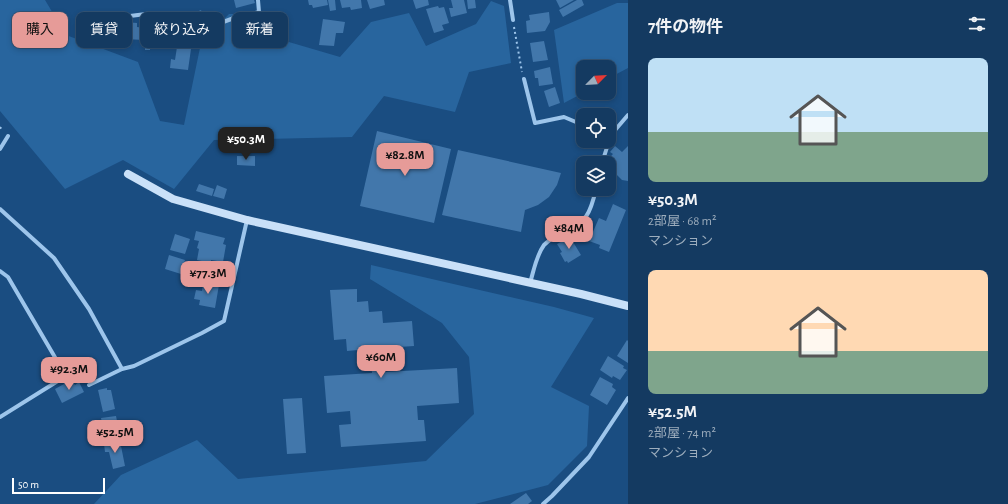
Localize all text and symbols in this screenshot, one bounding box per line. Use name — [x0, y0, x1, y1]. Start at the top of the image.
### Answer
chip: 購入 — [12, 12, 68, 48]
chip: 賃貸 — [76, 12, 132, 48]
chip: 絞り込み — [140, 12, 224, 48]
chip: 新着 — [232, 12, 288, 48]
icon: filters — [966, 13, 988, 35]
text: 7件の物件 — [648, 18, 723, 35]
north arrow — [576, 60, 616, 100]
map controls — [576, 60, 616, 196]
icon: home — [782, 84, 854, 156]
button: locate — [576, 108, 616, 148]
pin: ¥50.3M — [213, 127, 279, 161]
text: ¥50.3M — [227, 133, 265, 146]
pin: ¥82.8M — [372, 143, 438, 177]
text: ¥82.8M — [385, 149, 425, 162]
button: layers — [576, 156, 616, 196]
text: ¥50.3M — [648, 191, 698, 208]
text: 2部屋 · 68 m² — [648, 215, 717, 228]
pin: ¥84M — [545, 216, 593, 250]
text: ¥84M — [554, 222, 584, 235]
text: マンション — [648, 235, 713, 248]
pin: ¥77.3M — [175, 261, 241, 295]
text: ¥77.3M — [189, 267, 227, 280]
icon: home — [782, 296, 854, 368]
pin: ¥60M — [357, 345, 405, 379]
text: ¥60M — [366, 351, 396, 364]
pin: ¥92.3M — [36, 357, 102, 391]
text: ¥92.3M — [50, 363, 88, 376]
text: ¥52.5M — [648, 403, 697, 420]
pin: ¥52.5M — [82, 420, 148, 454]
text: ¥52.5M — [96, 426, 134, 439]
text: 2部屋 · 74 m² — [648, 427, 716, 440]
text: マンション — [648, 447, 713, 460]
scale bar — [12, 476, 105, 495]
text: 50 m — [18, 479, 39, 490]

